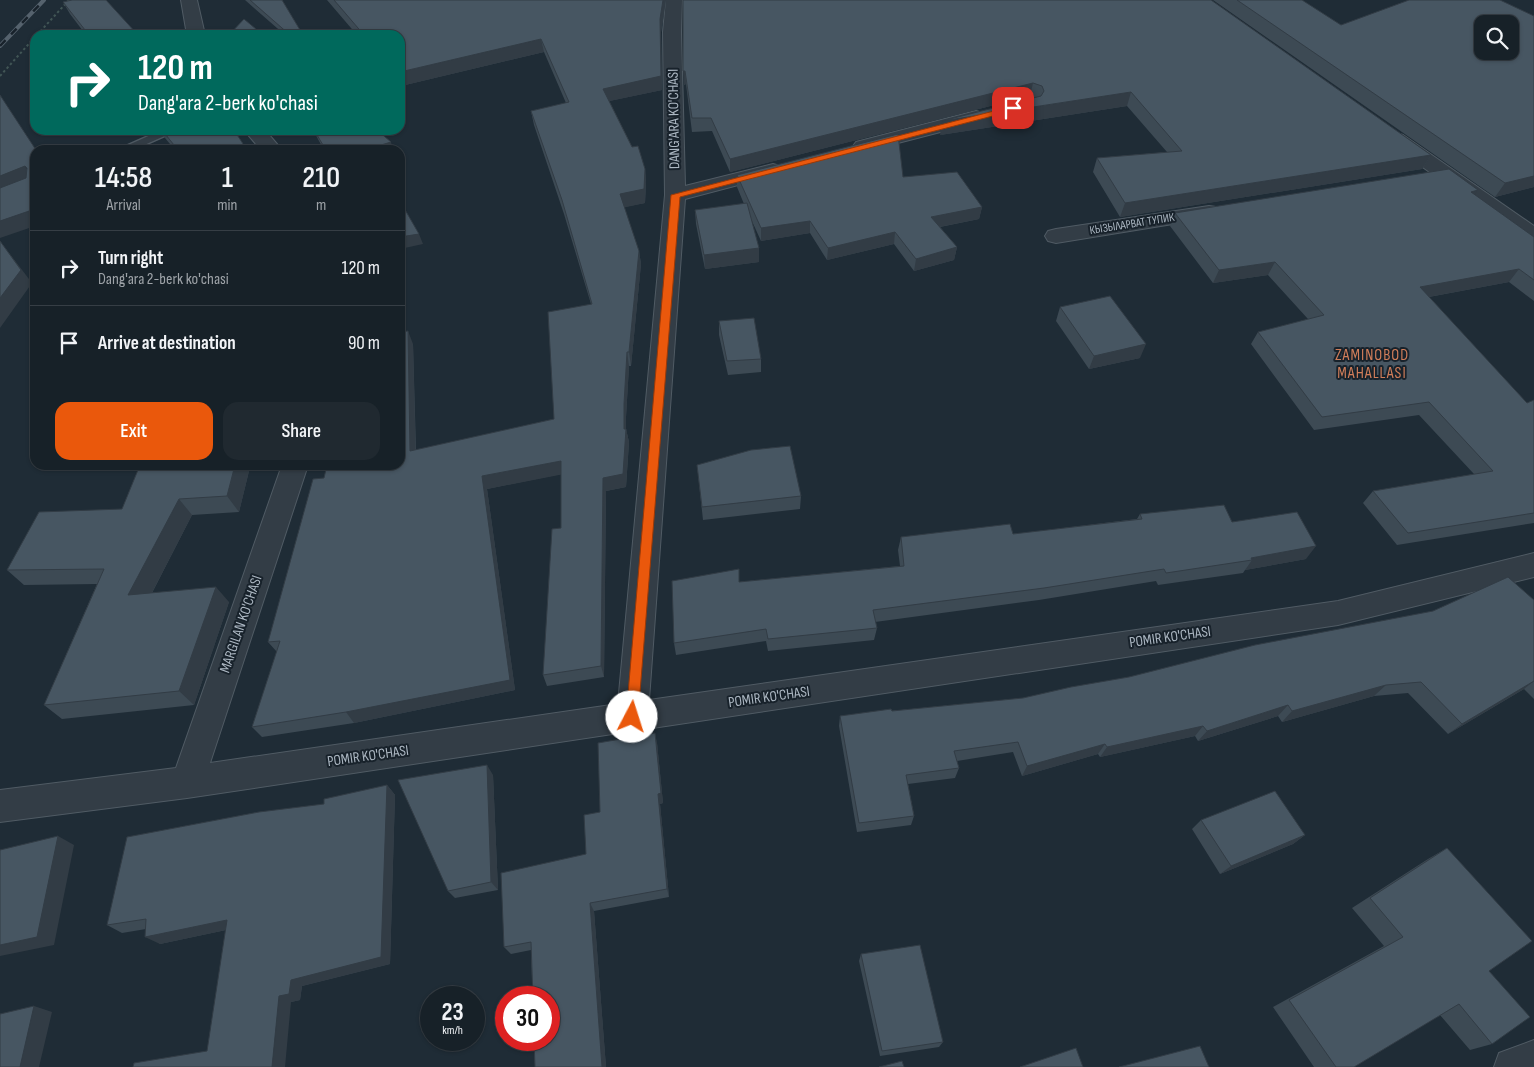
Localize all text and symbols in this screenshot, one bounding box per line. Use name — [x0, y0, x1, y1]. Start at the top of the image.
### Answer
map controls — [1474, 15, 1519, 60]
button: search — [1474, 15, 1519, 60]
text: 120 m — [138, 47, 213, 90]
icon: right — [55, 50, 120, 115]
street label: DANG'ARA KO'CHASI — [664, 69, 684, 169]
pin — [992, 87, 1034, 129]
text: Dang'ara 2-berk ko'chasi — [138, 90, 318, 117]
icon: arrive — [999, 94, 1027, 122]
text: 14:58 — [95, 160, 152, 196]
text: 1 — [222, 160, 233, 196]
text: 210 — [302, 160, 340, 196]
text: Arrival — [106, 196, 141, 215]
text: min — [217, 196, 237, 215]
text: m — [316, 196, 326, 215]
street label: КЫЗЫЛАРВАТ ТУПИК — [1089, 210, 1176, 238]
text: Turn right — [98, 247, 163, 270]
icon: right — [55, 254, 83, 282]
text: 120 m — [342, 257, 380, 280]
text: Dang'ara 2-berk ko'chasi — [98, 270, 229, 289]
icon: arrive — [55, 329, 83, 357]
text: Arrive at destination — [98, 332, 236, 355]
text: 90 m — [348, 332, 380, 355]
district label: ZAMINOBOD MAHALLASI — [1335, 346, 1409, 383]
button: Exit — [55, 402, 213, 460]
button: Share — [223, 402, 380, 460]
street label: MARGILAN KO'CHASI — [215, 573, 267, 675]
street label: POMIR KO'CHASI — [1128, 622, 1212, 652]
street label: POMIR KO'CHASI — [727, 682, 811, 712]
position arrow — [605, 690, 657, 742]
street label: POMIR KO'CHASI — [326, 741, 410, 771]
speed limit sign: 30 — [495, 986, 560, 1051]
text: 23 — [441, 997, 464, 1028]
text: km/h — [442, 1023, 463, 1038]

